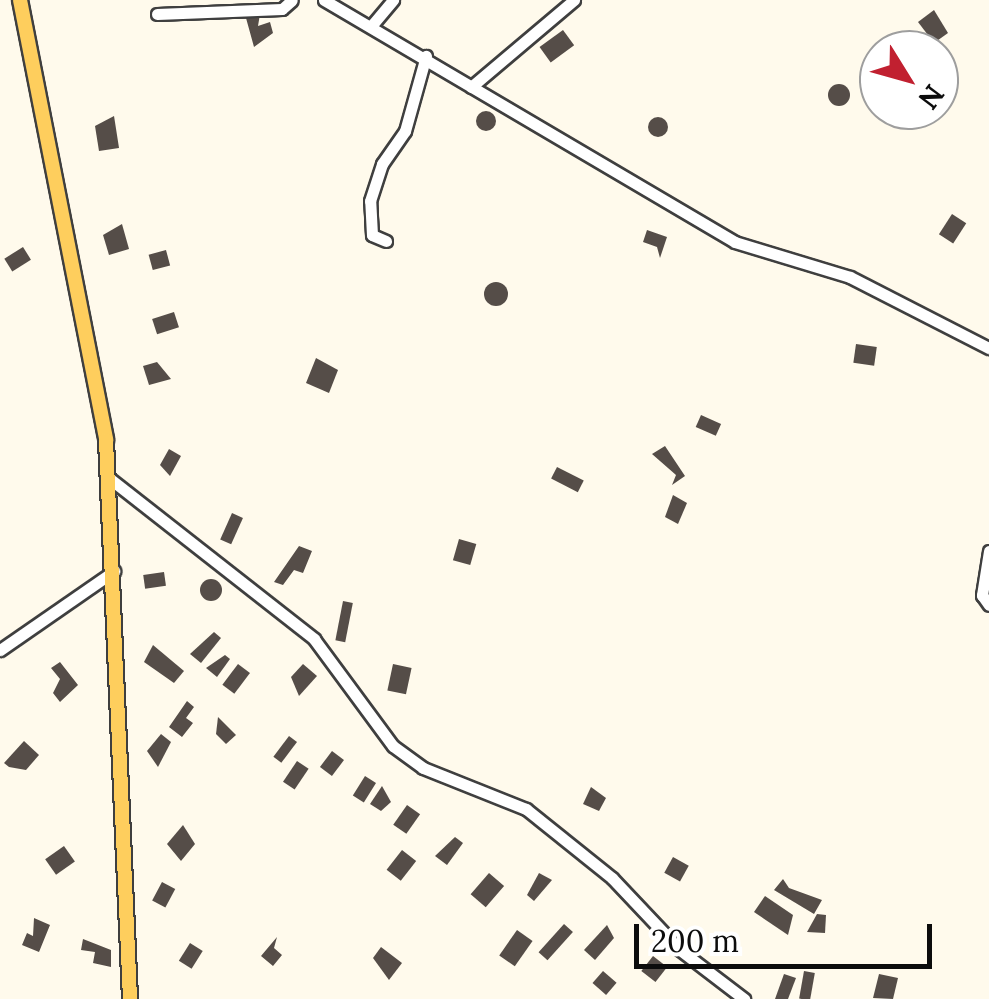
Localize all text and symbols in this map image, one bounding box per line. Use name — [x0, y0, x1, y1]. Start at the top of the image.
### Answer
north arrow — [859, 30, 959, 130]
text: N — [910, 77, 952, 116]
scale bar — [639, 904, 936, 966]
text: 200 m — [651, 922, 739, 960]

